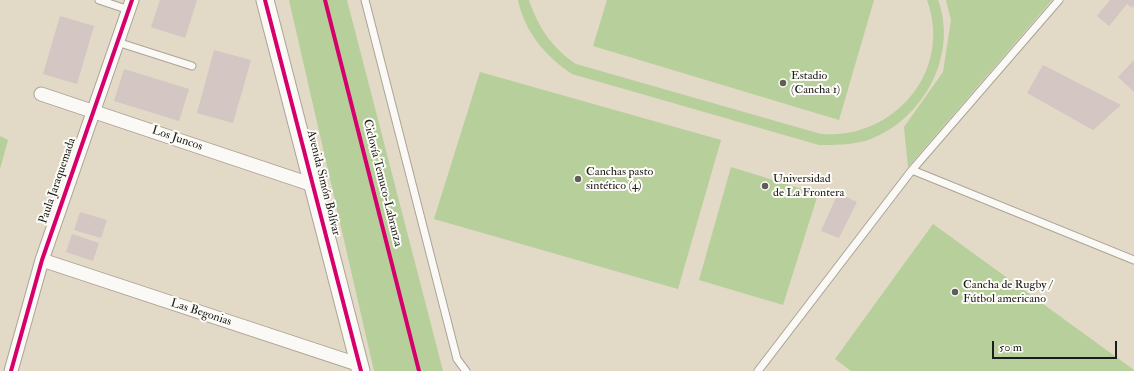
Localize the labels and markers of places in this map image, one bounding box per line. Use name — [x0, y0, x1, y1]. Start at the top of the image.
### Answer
place label: Estadio (Cancha 1) — [791, 69, 840, 97]
marker: Estadio (Cancha 1) — [778, 78, 788, 88]
place label: Canchas pasto sintético (4) — [586, 165, 653, 193]
place label: Universidad de La Frontera — [773, 172, 844, 200]
marker: Canchas pasto sintético (4) — [573, 174, 583, 184]
marker: Universidad de La Frontera — [760, 181, 770, 191]
place label: Cancha de Rugby / Fútbol americano — [963, 278, 1052, 306]
marker: Cancha de Rugby / Fútbol americano — [950, 287, 960, 297]

